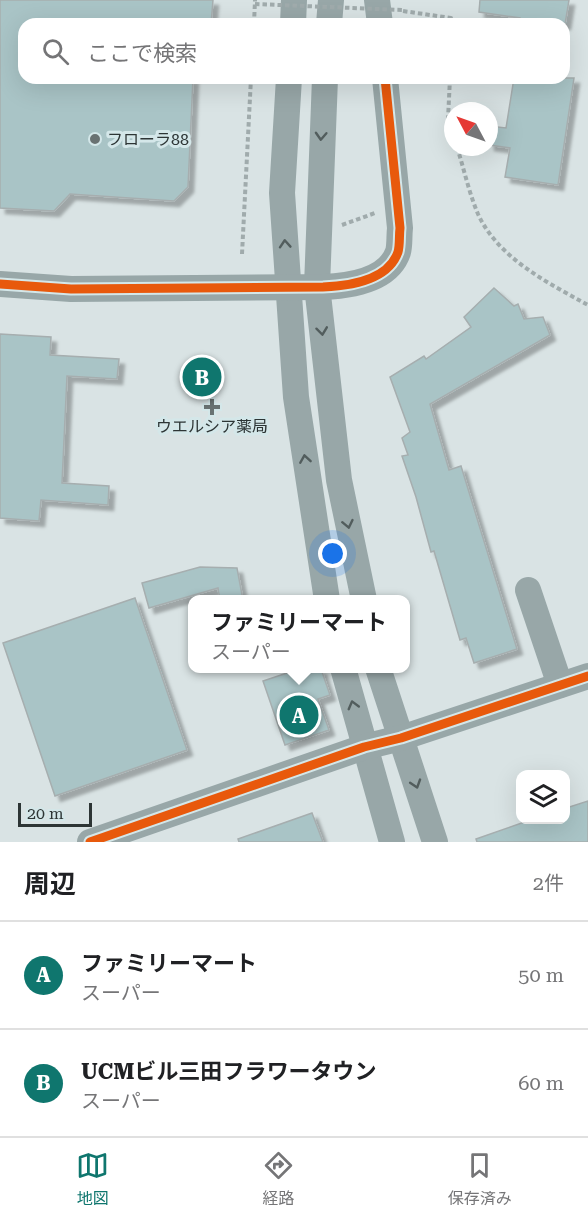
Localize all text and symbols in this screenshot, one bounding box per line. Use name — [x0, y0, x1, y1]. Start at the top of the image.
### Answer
search box — [18, 18, 570, 84]
icon: search — [39, 35, 72, 68]
text: ここで検索 — [87, 41, 197, 66]
north arrow — [444, 102, 498, 156]
place label: フローラ88 — [107, 130, 189, 149]
marker: フローラ88 — [88, 132, 102, 146]
one-way arrow — [315, 132, 328, 141]
one-way arrow — [279, 239, 292, 248]
one-way arrow — [315, 326, 328, 336]
pin: B — [182, 354, 222, 400]
marker: ウエルシア薬局 — [205, 400, 219, 414]
place label: ウエルシア薬局 — [156, 417, 268, 436]
one-way arrow — [299, 454, 312, 464]
one-way arrow — [341, 519, 354, 529]
your location — [318, 539, 347, 568]
popup — [188, 595, 410, 673]
text: ファミリーマート — [211, 610, 387, 635]
text: スーパー — [211, 640, 291, 664]
pin: A — [280, 692, 318, 738]
one-way arrow — [347, 700, 360, 710]
map controls — [516, 770, 570, 824]
button: layers — [516, 770, 570, 824]
one-way arrow — [409, 778, 421, 789]
scale bar — [18, 800, 92, 828]
text: 20 m — [27, 804, 64, 823]
text: 周辺 — [24, 869, 76, 899]
text: 2件 — [533, 871, 564, 895]
text: ファミリーマート — [81, 951, 257, 976]
text: A — [36, 963, 51, 987]
text: 50 m — [518, 963, 564, 987]
text: スーパー — [81, 981, 161, 1005]
text: UCMビル三田フラワータウン — [81, 1059, 377, 1084]
text: B — [36, 1071, 51, 1095]
text: 60 m — [518, 1071, 564, 1095]
text: スーパー — [81, 1089, 161, 1113]
tab: 地図 — [76, 1149, 109, 1209]
tab: 経路 — [262, 1149, 295, 1209]
tab: 保存済み — [448, 1149, 512, 1209]

